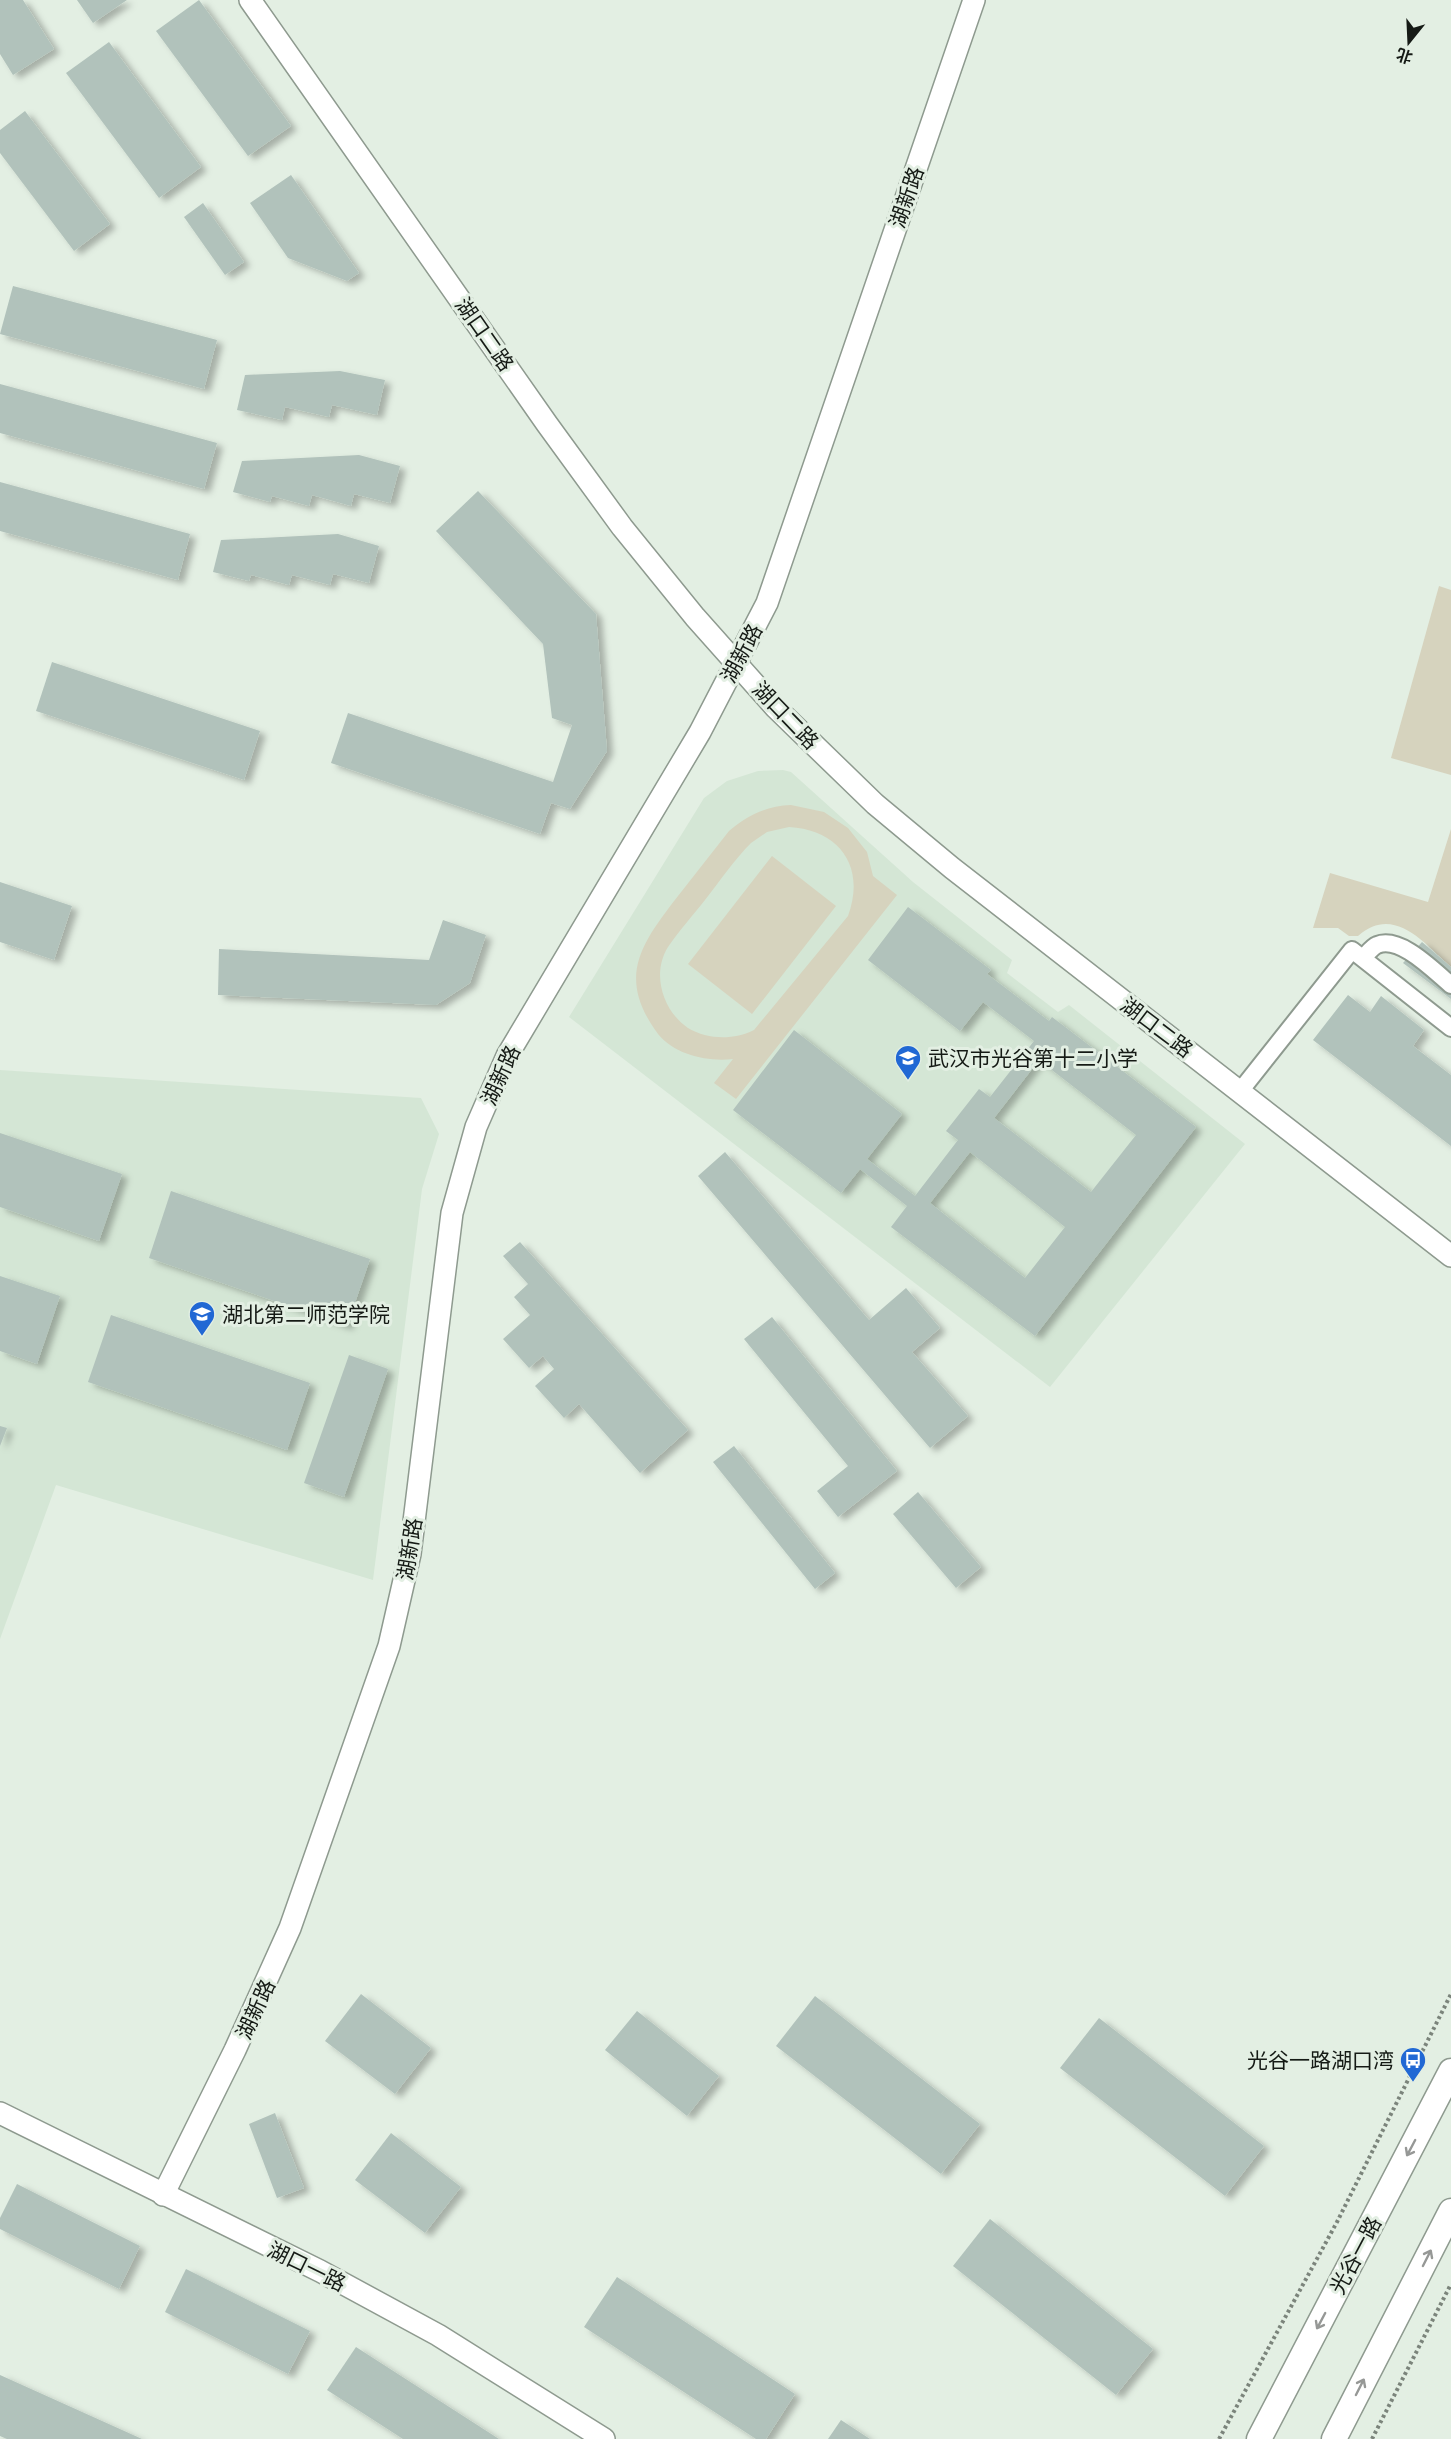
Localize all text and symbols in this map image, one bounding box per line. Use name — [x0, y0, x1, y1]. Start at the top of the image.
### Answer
north arrow — [1379, 12, 1439, 72]
text: 北 — [1394, 44, 1415, 68]
street label: 湖新路 — [883, 163, 929, 231]
street label: 湖口二路 — [450, 292, 520, 376]
street label: 湖新路 — [715, 619, 767, 687]
street label: 湖口二路 — [747, 676, 825, 754]
street label: 湖口二路 — [1116, 991, 1198, 1063]
street label: 湖新路 — [475, 1041, 525, 1109]
school or university icon: 武汉市光谷第十二小学 — [893, 1043, 923, 1081]
place label: 武汉市光谷第十二小学 — [928, 1045, 1138, 1071]
school or university icon: 湖北第二师范学院 — [187, 1299, 217, 1337]
place label: 湖北第二师范学院 — [222, 1301, 390, 1327]
street label: 湖新路 — [391, 1516, 427, 1582]
street label: 湖新路 — [230, 1975, 280, 2043]
bus stop icon: 光谷一路湖口湾 — [1398, 2045, 1428, 2083]
place label: 光谷一路湖口湾 — [1247, 2047, 1394, 2073]
one-way arrow — [1405, 2139, 1417, 2156]
street label: 光谷一路 — [1324, 2212, 1386, 2298]
street label: 湖口一路 — [264, 2236, 350, 2296]
one-way arrow — [1421, 2249, 1433, 2267]
one-way arrow — [1315, 2312, 1327, 2329]
one-way arrow — [1355, 2378, 1367, 2396]

